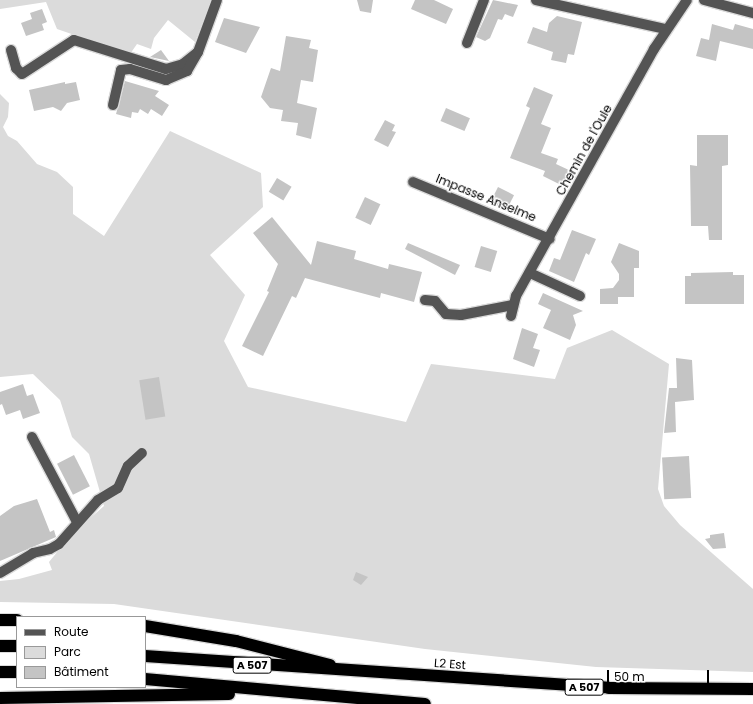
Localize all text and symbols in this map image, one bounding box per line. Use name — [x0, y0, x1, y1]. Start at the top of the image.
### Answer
street label: Chemin de l'Oule — [553, 102, 615, 198]
street label: Impasse Anselme — [434, 171, 538, 225]
legend — [16, 616, 146, 688]
text: Route — [54, 623, 88, 640]
text: Parc — [54, 643, 81, 660]
road number: A 507 — [232, 656, 272, 674]
street label: L2 Est — [433, 656, 467, 672]
scale bar — [609, 662, 711, 688]
text: Bâtiment — [54, 663, 109, 680]
text: 50 m — [614, 668, 645, 685]
road number: A 507 — [564, 678, 604, 696]

